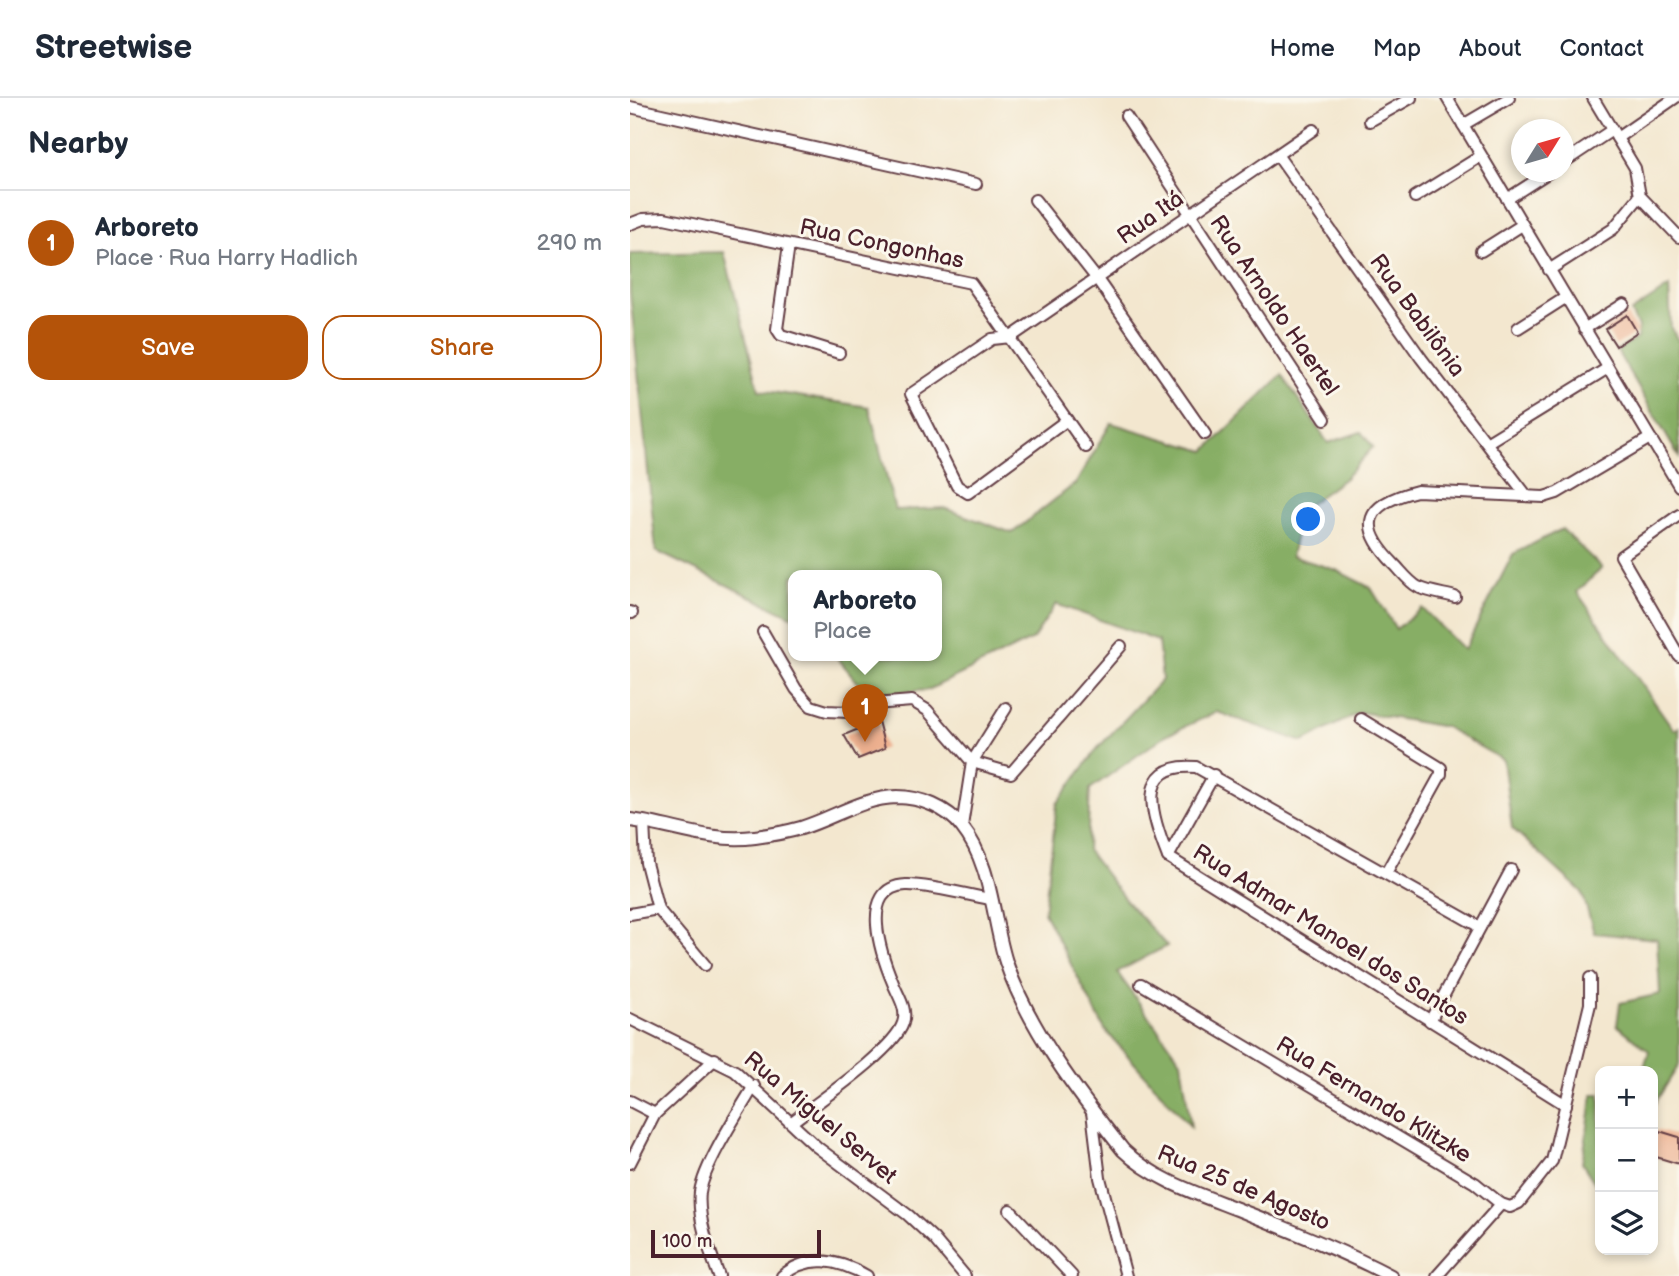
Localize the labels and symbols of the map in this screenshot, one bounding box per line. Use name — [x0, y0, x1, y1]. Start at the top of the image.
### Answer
north arrow — [1511, 119, 1574, 182]
street label: Rua Itá — [1112, 185, 1189, 251]
street label: Rua Arnoldo Haertel — [1203, 210, 1345, 401]
street label: Rua Congonhas — [797, 213, 967, 275]
street label: Rua Babilônia — [1363, 249, 1471, 382]
your location — [1291, 502, 1325, 536]
pin: 1 — [842, 684, 888, 742]
street label: Rua Admar Manoel dos Santos — [1187, 838, 1473, 1031]
street label: Rua Fernando Klitzke — [1271, 1031, 1476, 1169]
street label: Rua Miguel Servet — [738, 1045, 903, 1190]
street label: Rua 25 de Agosto — [1153, 1139, 1334, 1237]
scale bar — [651, 1227, 821, 1259]

